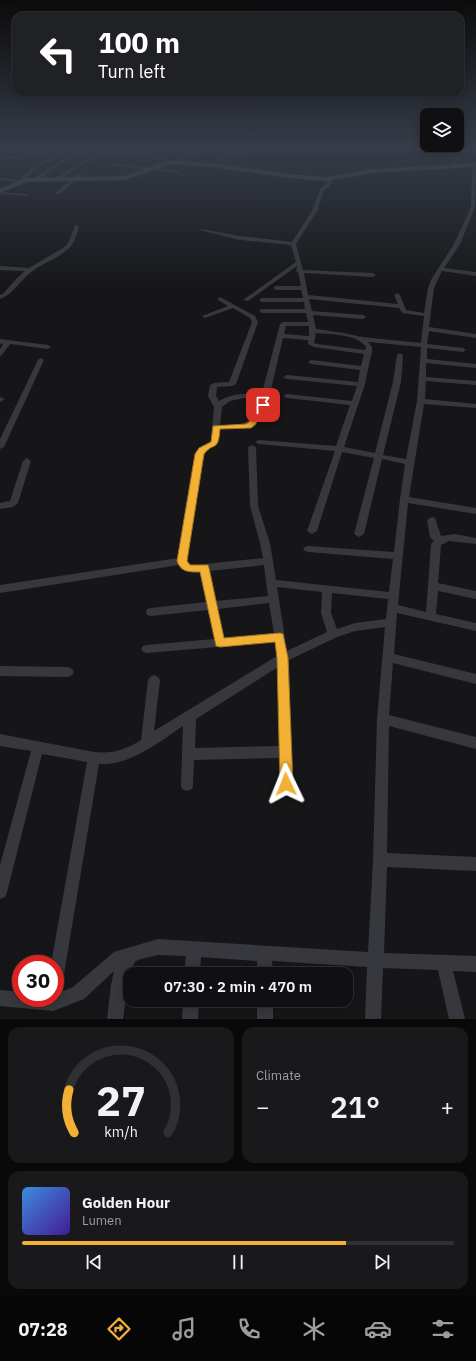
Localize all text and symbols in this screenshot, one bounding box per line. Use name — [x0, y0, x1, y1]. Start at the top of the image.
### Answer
text: 100 m — [98, 24, 180, 61]
icon: left — [32, 28, 84, 80]
text: Turn left — [98, 60, 166, 83]
map controls — [420, 108, 464, 152]
button: layers — [420, 108, 464, 152]
pin — [246, 388, 280, 422]
icon: arrive — [252, 394, 274, 416]
position arrow — [265, 763, 307, 805]
speed limit sign: 30 — [12, 955, 64, 1007]
text: 07:30 · 2 min · 470 m — [164, 977, 312, 996]
text: Climate — [256, 1067, 301, 1084]
text: 27 — [96, 1073, 146, 1127]
text: 21° — [330, 1087, 380, 1126]
text: − — [256, 1092, 269, 1121]
text: + — [441, 1092, 454, 1121]
text: km/h — [104, 1122, 138, 1141]
text: Golden Hour — [82, 1193, 170, 1212]
text: Lumen — [82, 1212, 122, 1229]
icon: previous — [83, 1251, 105, 1273]
icon: pause — [227, 1251, 249, 1273]
icon: next — [371, 1251, 393, 1273]
icon: directions — [105, 1315, 133, 1343]
icon: music — [170, 1315, 198, 1343]
icon: phone — [235, 1315, 263, 1343]
icon: climate — [300, 1315, 328, 1343]
icon: car — [364, 1315, 392, 1343]
icon: filters — [429, 1315, 457, 1343]
text: 07:28 — [18, 1318, 68, 1341]

